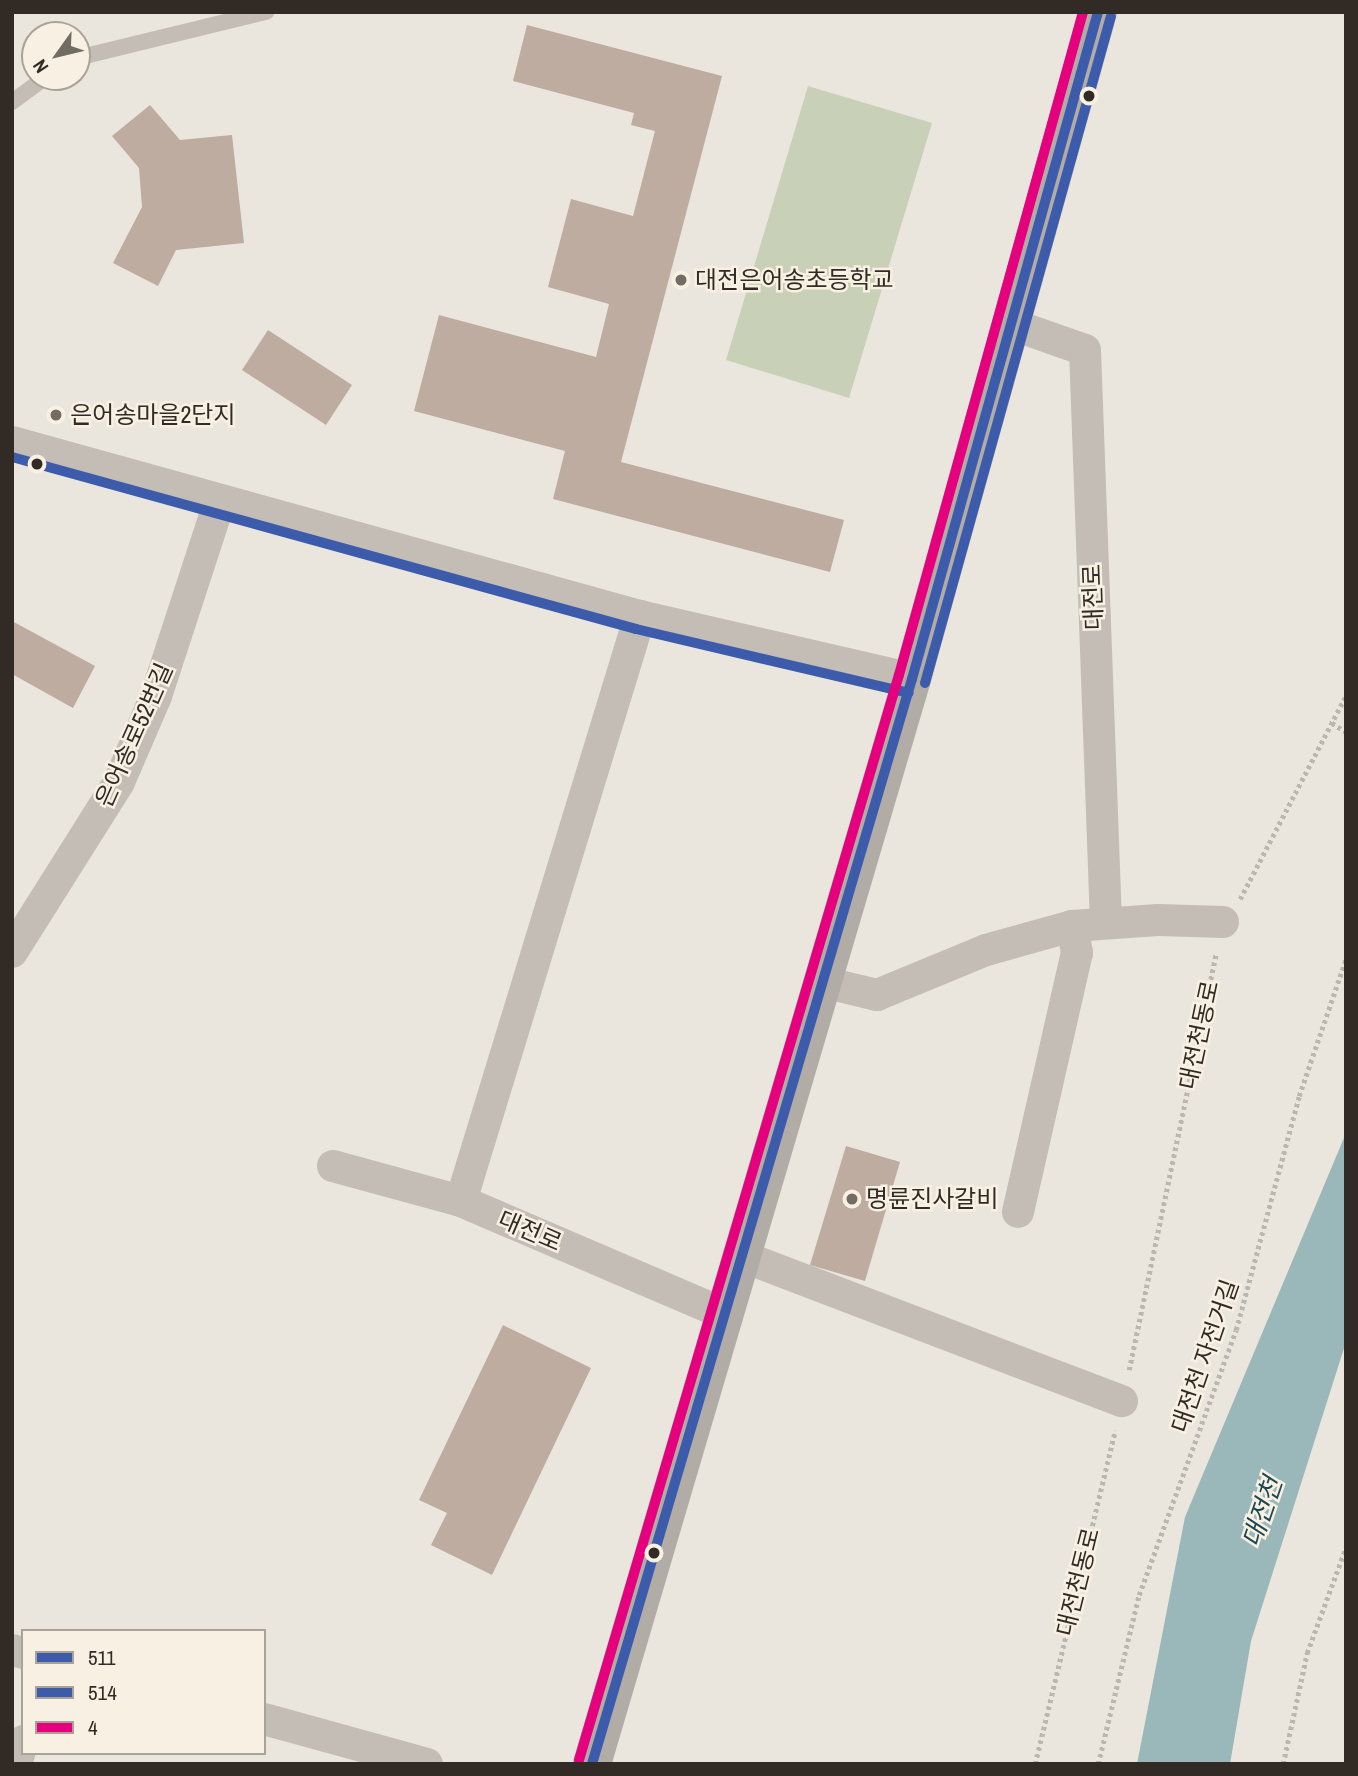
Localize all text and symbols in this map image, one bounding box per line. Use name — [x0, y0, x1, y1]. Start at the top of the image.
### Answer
north arrow — [21, 21, 91, 91]
text: N — [26, 55, 54, 79]
unlabelled marker — [1082, 89, 1096, 103]
place label: 대전은어송초등학교 — [695, 266, 894, 294]
marker: 대전은어송초등학교 — [673, 272, 689, 288]
place label: 은어송마을2단지 — [70, 401, 236, 429]
marker: 은어송마을2단지 — [48, 407, 64, 423]
unlabelled marker — [30, 457, 44, 471]
street label: 대전로 — [1077, 563, 1109, 631]
street label: 은어송로52번길 — [89, 659, 179, 811]
street label: 대전천동로 — [1173, 978, 1225, 1092]
place label: 명륜진사갈비 — [866, 1185, 998, 1213]
marker: 명륜진사갈비 — [844, 1191, 860, 1207]
street label: 대전로 — [494, 1205, 566, 1257]
street label: 대전천 자전거길 — [1165, 1276, 1245, 1436]
water label: 대전천 — [1236, 1473, 1288, 1551]
street label: 대전천동로 — [1051, 1525, 1105, 1639]
unlabelled marker — [647, 1546, 661, 1560]
legend — [21, 1629, 266, 1755]
text: 511 — [88, 1643, 115, 1672]
text: 514 — [88, 1678, 117, 1707]
text: 4 — [88, 1713, 98, 1742]

